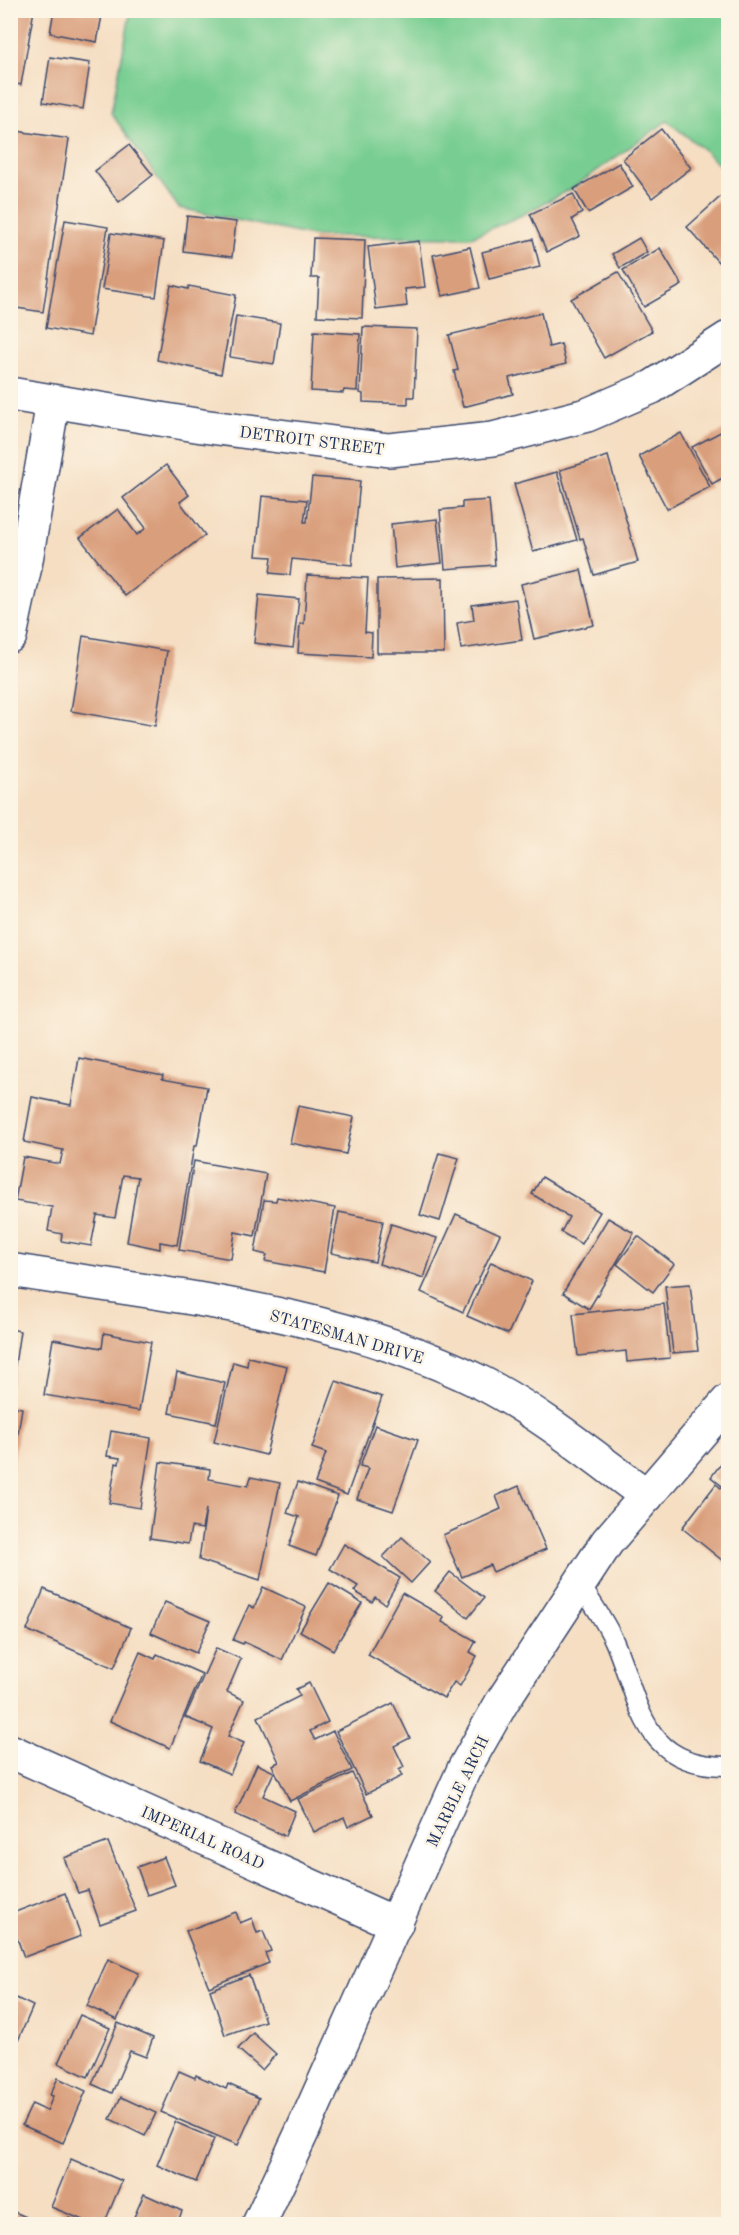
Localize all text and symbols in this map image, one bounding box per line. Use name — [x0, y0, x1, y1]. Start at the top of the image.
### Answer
street label: DETROIT STREET — [238, 425, 385, 459]
street label: STATESMAN DRIVE — [268, 1308, 425, 1368]
street label: MARBLE ARCH — [425, 1734, 493, 1850]
street label: IMPERIAL ROAD — [138, 1804, 266, 1873]

